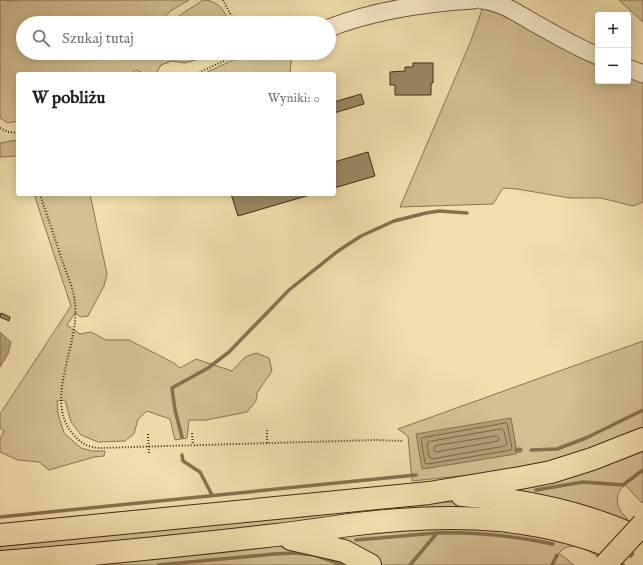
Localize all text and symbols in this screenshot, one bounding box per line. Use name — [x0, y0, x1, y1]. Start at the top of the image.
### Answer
map controls — [595, 12, 631, 84]
button: + — [595, 12, 631, 48]
search box — [16, 16, 336, 60]
icon: search — [30, 27, 52, 49]
text: Szukaj tutaj — [62, 29, 134, 48]
button: − — [595, 48, 631, 84]
text: W pobliżu — [32, 88, 105, 109]
text: Wyniki: 0 — [268, 90, 320, 107]

